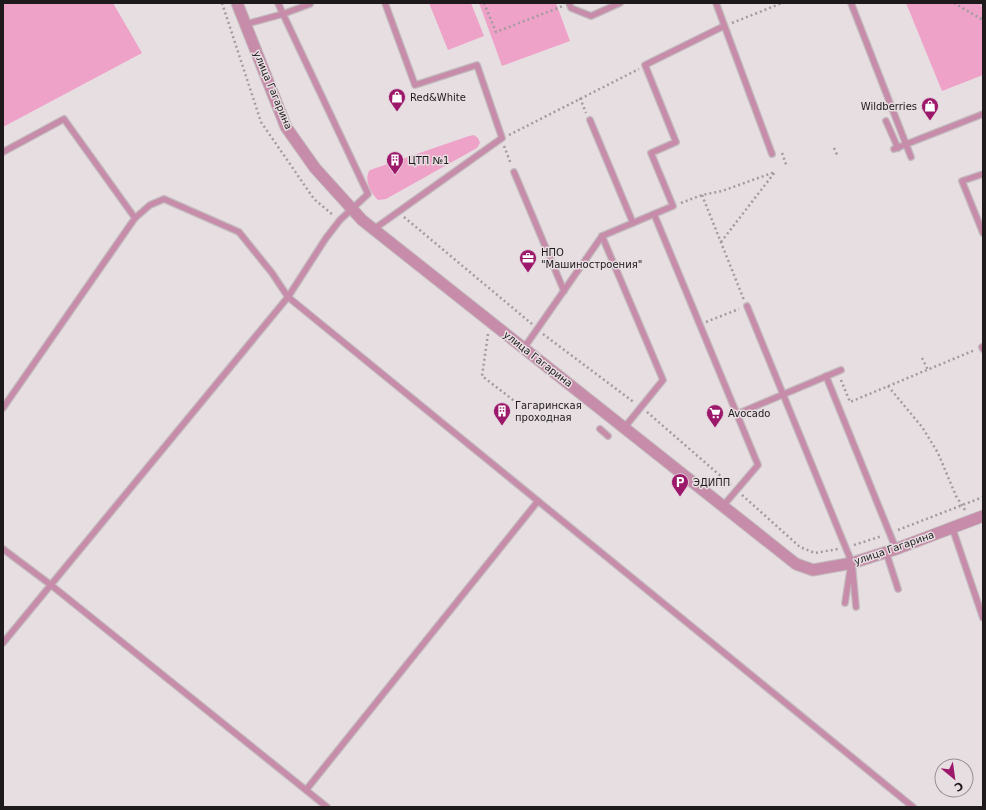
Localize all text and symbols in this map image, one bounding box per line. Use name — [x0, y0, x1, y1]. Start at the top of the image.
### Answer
street label: улица Гагарина — [252, 49, 294, 131]
shop icon: Red&White — [387, 87, 407, 112]
place label: Red&White — [410, 92, 466, 103]
shop icon: Wildberries — [920, 96, 940, 121]
place label: Wildberries — [861, 101, 917, 112]
building icon: ЦТП №1 — [385, 150, 405, 175]
place label: ЦТП №1 — [408, 155, 449, 166]
place label: НПО "Машиностроения" — [541, 247, 642, 270]
office icon: НПО "Машиностроения" — [518, 248, 538, 273]
street label: улица Гагарина — [501, 329, 575, 389]
place label: Гагаринская проходная — [515, 400, 582, 423]
building icon: Гагаринская проходная — [492, 401, 512, 426]
supermarket icon: Avocado — [705, 403, 725, 428]
place label: Avocado — [728, 408, 770, 419]
parking icon: ЭДИПП — [670, 472, 690, 497]
place label: ЭДИПП — [693, 477, 730, 488]
street label: улица Гагарина — [852, 529, 936, 567]
north arrow — [934, 758, 974, 798]
text: С — [952, 779, 965, 794]

